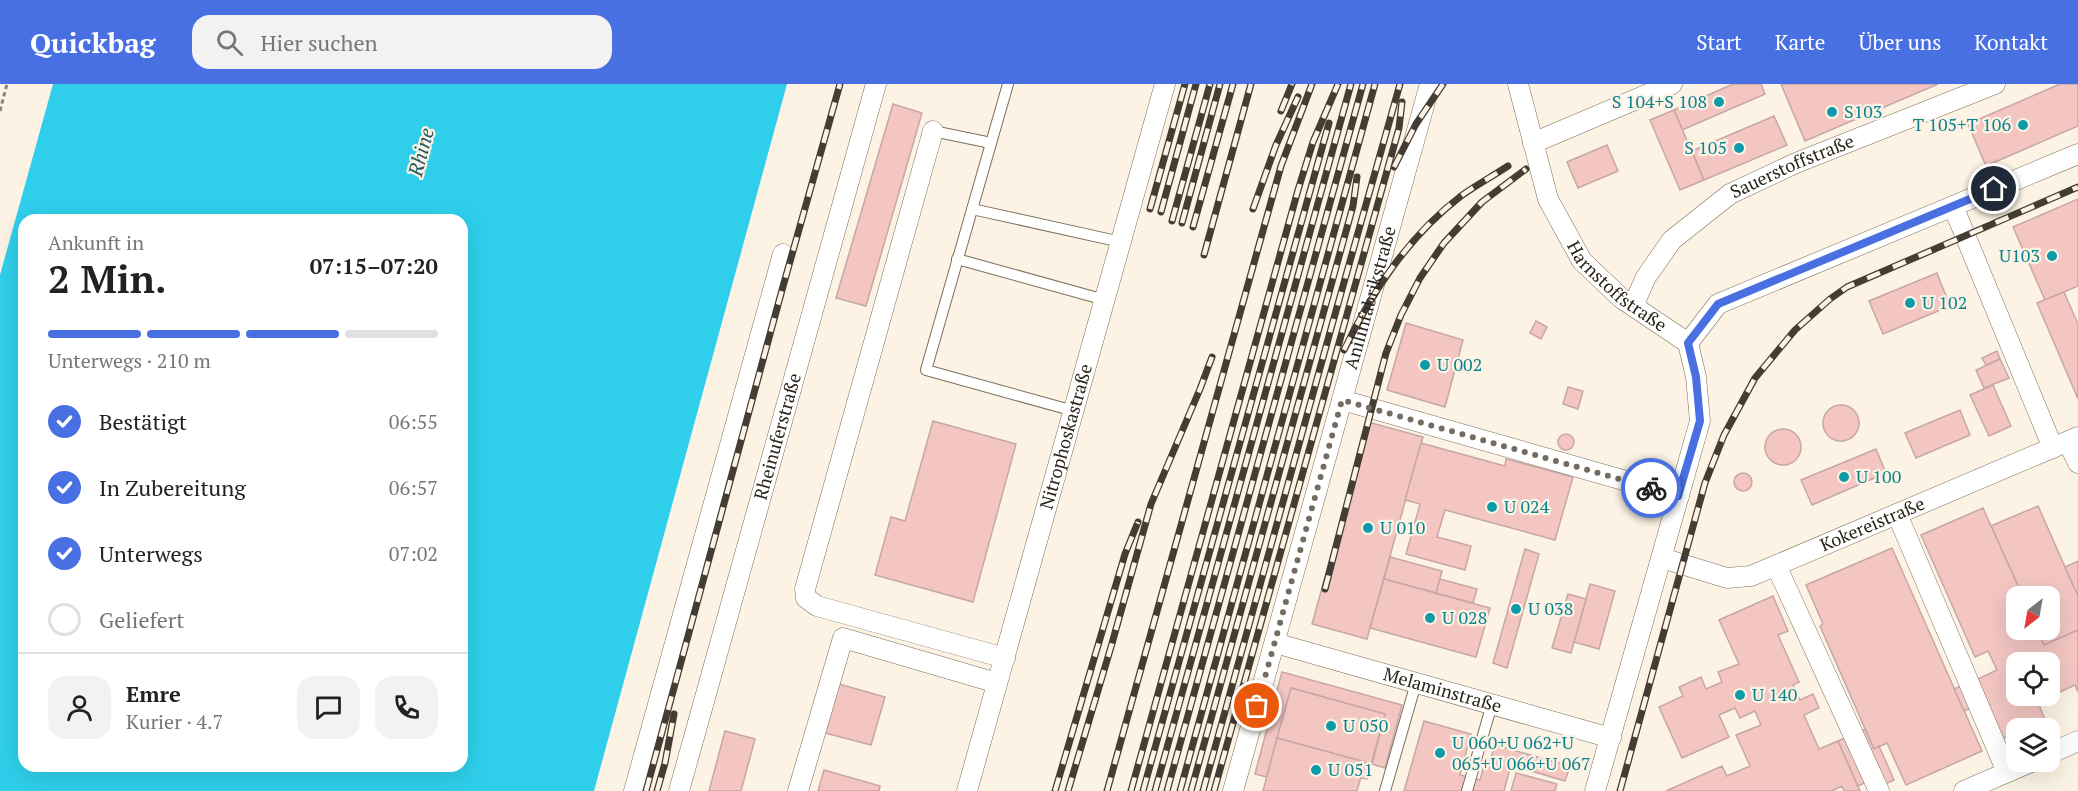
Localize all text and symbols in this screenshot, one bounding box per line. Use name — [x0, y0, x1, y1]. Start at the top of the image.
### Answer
search box — [192, 15, 612, 69]
text: Quickbag — [30, 24, 156, 61]
icon: search — [213, 26, 246, 59]
text: Hier suchen — [261, 28, 378, 57]
text: Start — [1696, 28, 1742, 56]
text: Karte — [1775, 28, 1825, 56]
text: Über uns — [1858, 28, 1941, 56]
text: Kontakt — [1974, 28, 2048, 56]
place label: S 104+S 108 — [1612, 89, 1707, 113]
marker: S 104+S 108 — [1712, 95, 1726, 109]
place label: S103 — [1844, 99, 1882, 123]
marker: S103 — [1825, 105, 1839, 119]
place label: T 105+T 106 — [1913, 112, 2011, 136]
marker: T 105+T 106 — [2016, 118, 2030, 132]
water label: Rhine — [401, 125, 440, 180]
street label: Sauerstoffstraße — [1726, 128, 1857, 203]
place label: S 105 — [1684, 135, 1727, 159]
marker: S 105 — [1732, 141, 1746, 155]
pin — [1968, 163, 2019, 214]
icon: home — [1977, 172, 2010, 205]
street label: Anilinfabrikstraße — [1338, 223, 1401, 372]
text: Ankunft in — [48, 229, 144, 256]
street label: Harnstoffstraße — [1562, 236, 1672, 336]
place label: U103 — [1999, 243, 2040, 267]
marker: U103 — [2045, 249, 2059, 263]
text: 07:15–07:20 — [310, 251, 438, 280]
text: 2 Min. — [48, 252, 166, 304]
place label: U 102 — [1922, 290, 1967, 314]
marker: U 102 — [1903, 296, 1917, 310]
text: Unterwegs · 210 m — [48, 347, 211, 374]
place label: U 002 — [1437, 352, 1482, 376]
marker: U 002 — [1418, 358, 1432, 372]
street label: Nitrophoskastraße — [1033, 361, 1097, 512]
street label: Rheinuferstraße — [748, 370, 806, 502]
icon: check — [48, 405, 81, 438]
text: Bestätigt — [99, 407, 187, 436]
text: 06:55 — [389, 408, 438, 435]
courier — [1621, 458, 1681, 518]
place label: U 100 — [1856, 464, 1901, 488]
marker: U 100 — [1837, 470, 1851, 484]
icon: check — [48, 471, 81, 504]
icon: bike — [1635, 472, 1668, 505]
text: In Zubereitung — [99, 473, 246, 502]
text: 06:57 — [389, 474, 438, 501]
street label: Kokereistraße — [1816, 491, 1928, 556]
place label: U 024 — [1504, 494, 1550, 518]
marker: U 024 — [1485, 500, 1499, 514]
place label: U 010 — [1380, 515, 1425, 539]
marker: U 010 — [1361, 521, 1375, 535]
icon: check — [48, 537, 81, 570]
text: Unterwegs — [99, 539, 203, 568]
text: 07:02 — [389, 540, 438, 567]
north arrow — [2006, 586, 2060, 640]
map controls — [2006, 586, 2060, 772]
place label: U 038 — [1528, 596, 1573, 620]
marker: U 038 — [1509, 602, 1523, 616]
text: Geliefert — [99, 605, 184, 634]
place label: U 028 — [1442, 605, 1487, 629]
marker: U 028 — [1423, 611, 1437, 625]
button: locate — [2006, 652, 2060, 706]
street label: Melaminstraße — [1381, 661, 1505, 718]
button: person — [48, 676, 111, 739]
button: chat — [297, 676, 360, 739]
button: phone — [375, 676, 438, 739]
text: Emre — [126, 679, 181, 708]
pin — [1231, 680, 1282, 731]
place label: U 140 — [1752, 682, 1797, 706]
marker: U 140 — [1733, 688, 1747, 702]
icon: bag — [1240, 689, 1273, 722]
text: Kurier · 4.7 — [126, 708, 223, 735]
place label: U 050 — [1343, 713, 1388, 737]
button: layers — [2006, 718, 2060, 772]
marker: U 050 — [1324, 719, 1338, 733]
place label: U 060+U 062+U 065+U 066+U 067 — [1452, 730, 1590, 775]
marker: U 060+U 062+U 065+U 066+U 067 — [1433, 746, 1447, 760]
place label: U 051 — [1328, 757, 1373, 781]
marker: U 051 — [1309, 763, 1323, 777]

